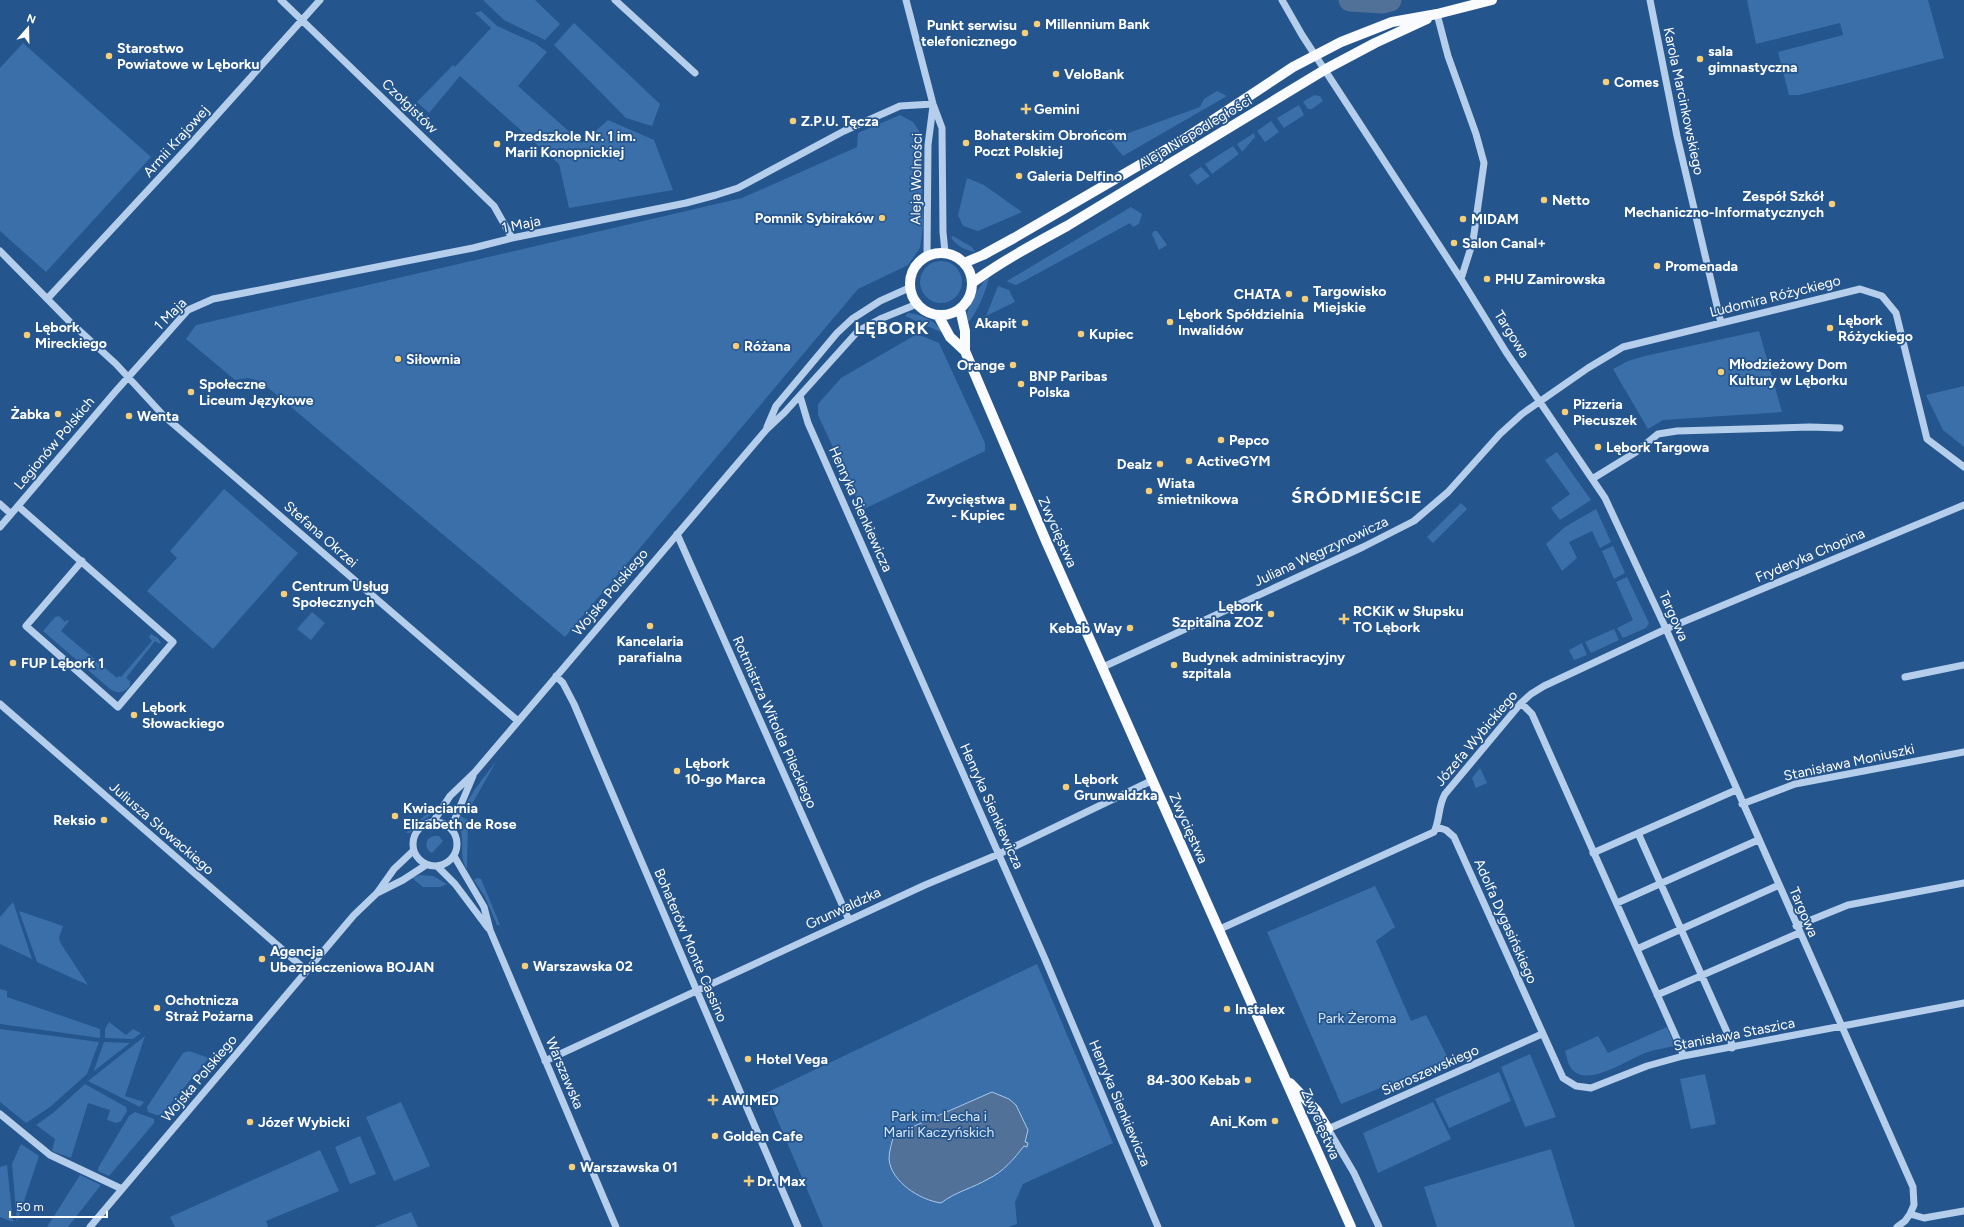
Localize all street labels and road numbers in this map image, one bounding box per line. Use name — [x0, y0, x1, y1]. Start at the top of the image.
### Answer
street label: Karola Marcinkowskiego — [1660, 26, 1707, 176]
street label: Czołgistów — [378, 76, 441, 137]
street label: Aleja Niepodległości — [1135, 92, 1255, 173]
street label: Armii Krajowej — [140, 102, 213, 181]
street label: Aleja Wolności — [907, 133, 926, 225]
street label: 1 Maja — [500, 212, 542, 237]
street label: Ludomira Różyckiego — [1708, 272, 1842, 321]
street label: 1 Maja — [151, 295, 190, 334]
street label: Targowa — [1490, 307, 1533, 361]
street label: Legionów Polskich — [11, 393, 98, 493]
street label: Henryka Sienkiewicza — [825, 444, 896, 575]
street label: Zwycięstwa — [1034, 494, 1081, 570]
street label: Stefana Okrzei — [280, 498, 361, 571]
street label: Juliana Węgrzynowicza — [1251, 513, 1391, 590]
street label: Fryderyka Chopina — [1753, 525, 1867, 586]
street label: Wojska Polskiego — [569, 545, 652, 639]
street label: Targowa — [1655, 589, 1692, 644]
street label: Rotmistrza Witolda Pileckiego — [729, 633, 820, 811]
street label: Józefa Wybickiego — [1431, 687, 1521, 790]
street label: Stanisława Moniuszki — [1782, 740, 1916, 785]
street label: Henryka Sienkiewicza — [956, 741, 1027, 872]
street label: Juliusza Słowackiego — [106, 778, 218, 878]
street label: Zwycięstwa — [1165, 790, 1212, 866]
street label: Adolfa Dygasińskiego — [1470, 856, 1541, 986]
street label: Bohaterów Monte Cassino — [650, 866, 731, 1025]
street label: Grunwaldzka — [803, 884, 883, 933]
street label: Targowa — [1785, 885, 1822, 940]
street label: Stanisława Staszica — [1672, 1014, 1796, 1055]
street label: Wojska Polskiego — [158, 1031, 241, 1125]
street label: Warszawska — [542, 1035, 587, 1112]
street label: Henryka Sienkiewicza — [1085, 1037, 1154, 1169]
street label: Sieroszewskiego — [1379, 1041, 1481, 1100]
street label: Zwycięstwa — [1297, 1086, 1344, 1162]

